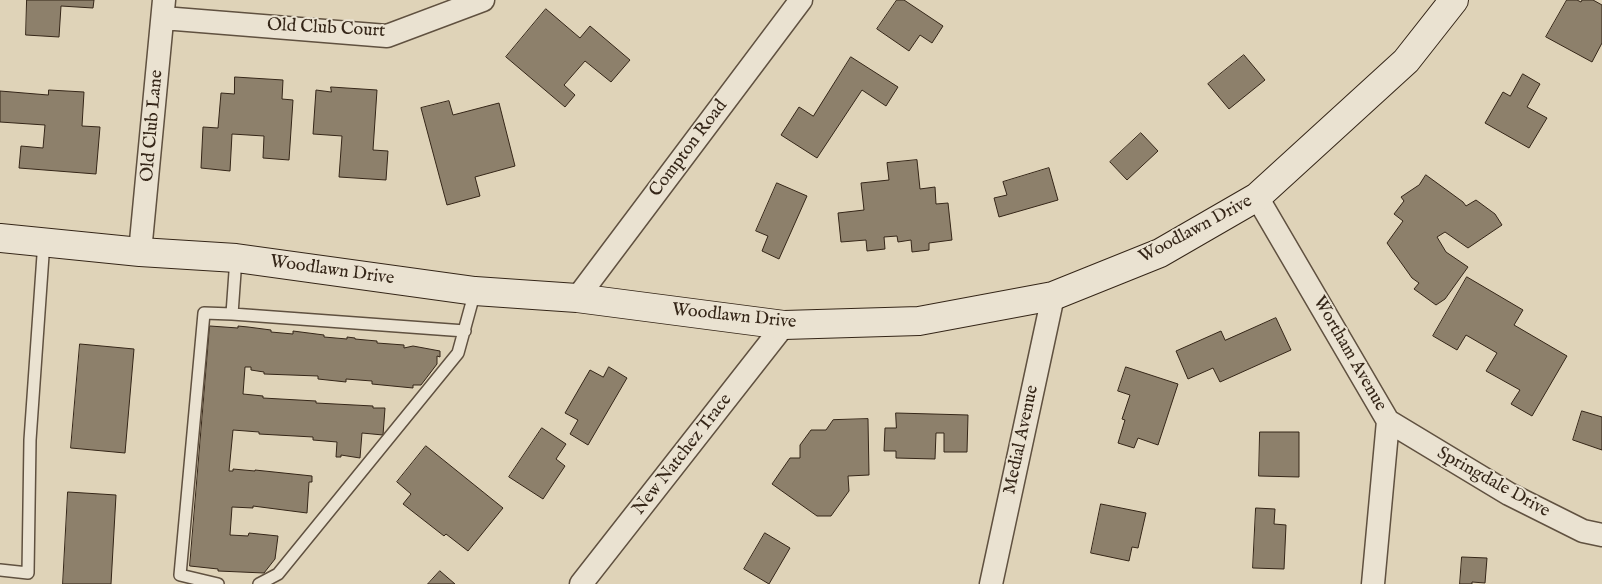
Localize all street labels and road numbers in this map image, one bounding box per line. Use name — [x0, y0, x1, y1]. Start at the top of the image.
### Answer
street label: Old Club Court — [266, 15, 386, 43]
street label: Old Club Lane — [137, 69, 169, 183]
street label: Compton Road — [645, 96, 733, 202]
street label: Woodlawn Drive — [1136, 191, 1256, 269]
street label: Woodlawn Drive — [269, 252, 395, 290]
street label: Wortham Avenue — [1307, 293, 1391, 415]
street label: Woodlawn Drive — [671, 300, 797, 334]
street label: Medial Avenue — [1000, 383, 1044, 497]
street label: New Natchez Trace — [629, 390, 737, 520]
street label: Springdale Drive — [1433, 443, 1553, 523]

